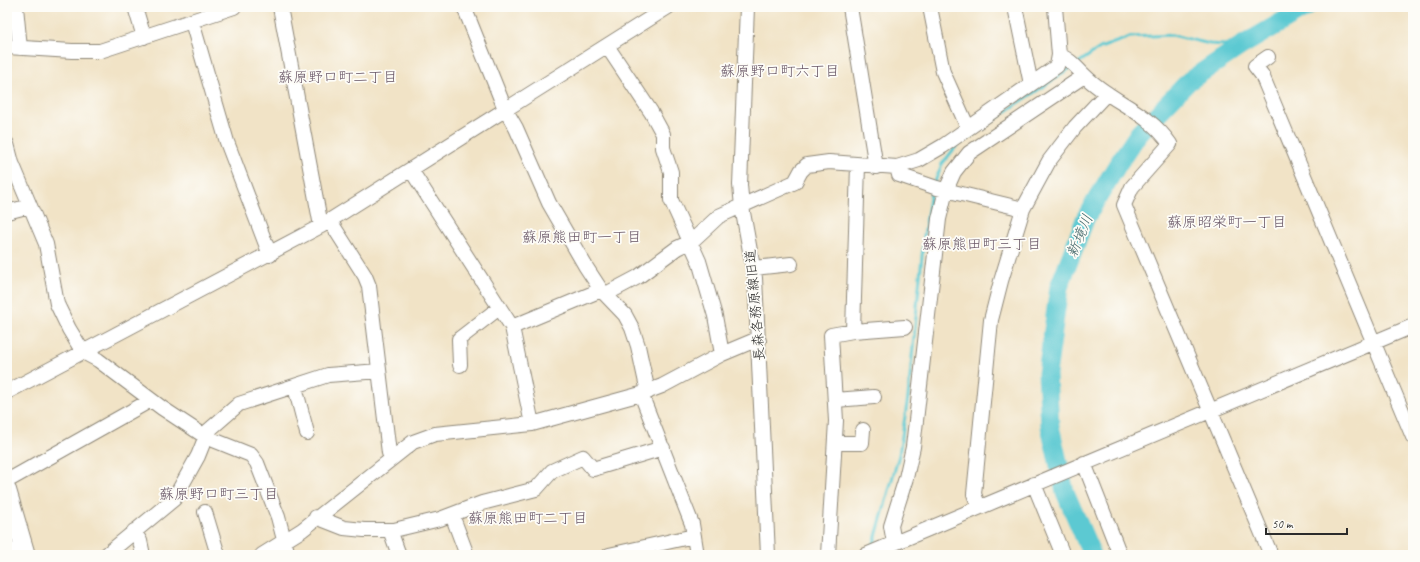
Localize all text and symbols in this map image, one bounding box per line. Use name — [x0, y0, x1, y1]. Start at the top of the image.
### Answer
district label: 蘇原野口町六丁目 — [720, 62, 840, 81]
district label: 蘇原野口町二丁目 — [278, 68, 398, 87]
water label: 新境川 — [1062, 212, 1098, 260]
district label: 蘇原昭栄町一丁目 — [1167, 213, 1287, 232]
district label: 蘇原熊田町一丁目 — [522, 228, 642, 247]
district label: 蘇原熊田町三丁目 — [922, 235, 1042, 254]
street label: 長森各務原線旧道 — [742, 248, 768, 362]
district label: 蘇原野口町三丁目 — [159, 485, 279, 504]
district label: 蘇原熊田町二丁目 — [468, 509, 588, 528]
scale bar — [1266, 510, 1347, 536]
text: 50 m — [1272, 516, 1294, 532]

